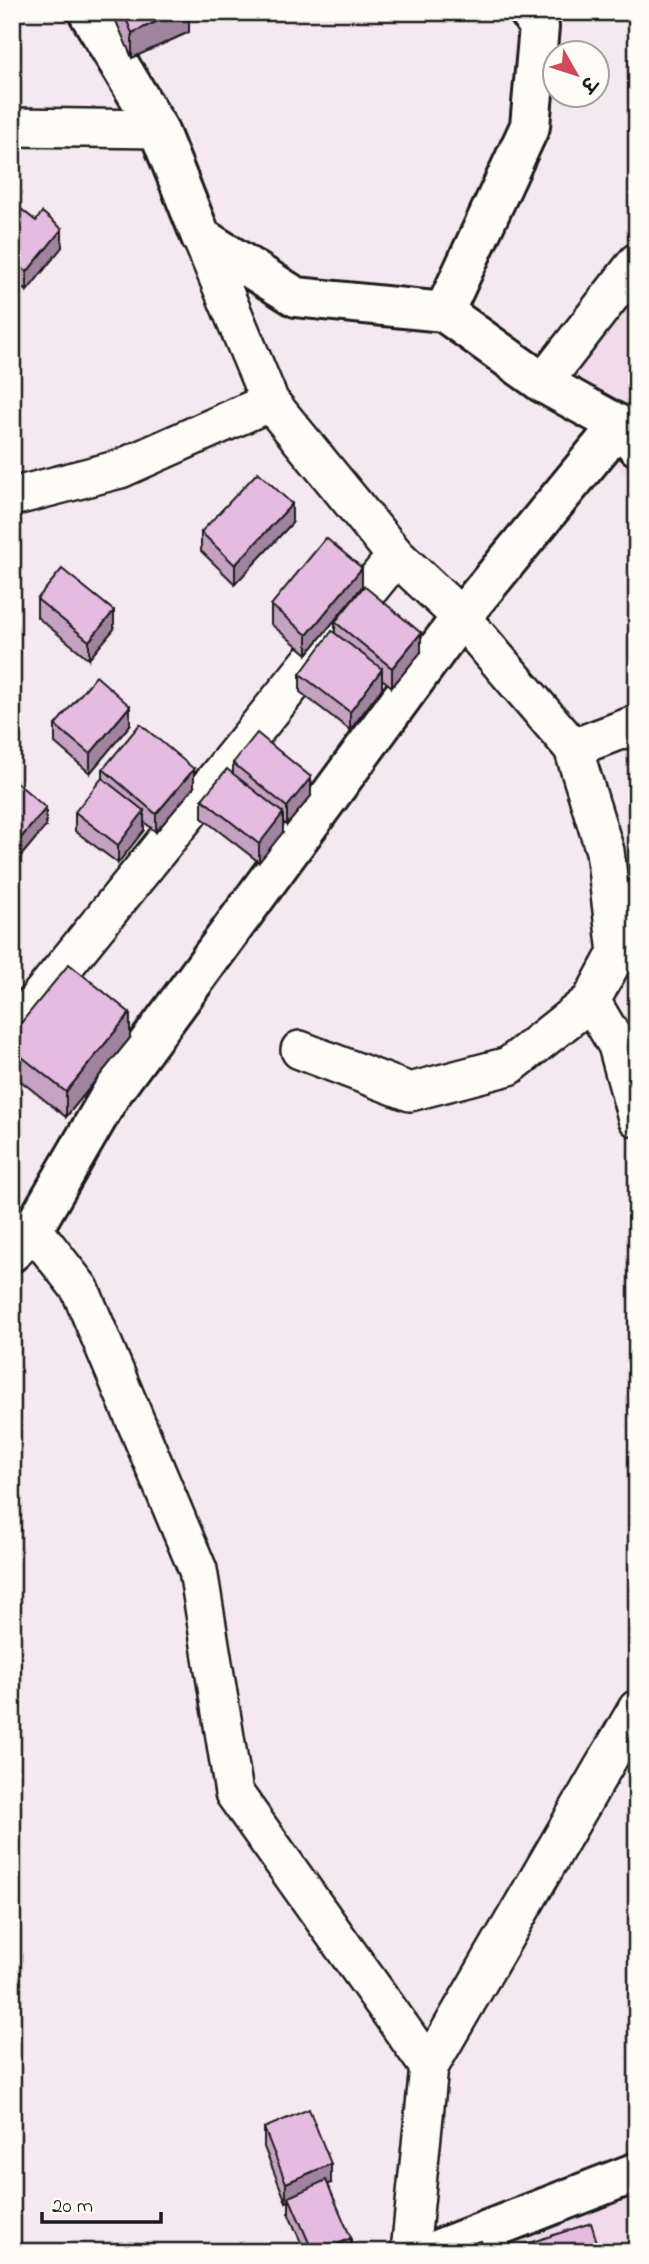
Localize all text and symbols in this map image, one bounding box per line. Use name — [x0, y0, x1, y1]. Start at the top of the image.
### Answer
north arrow — [540, 38, 610, 108]
text: उ — [571, 68, 603, 98]
scale bar — [42, 2180, 161, 2224]
text: 20 m — [52, 2192, 93, 2222]

